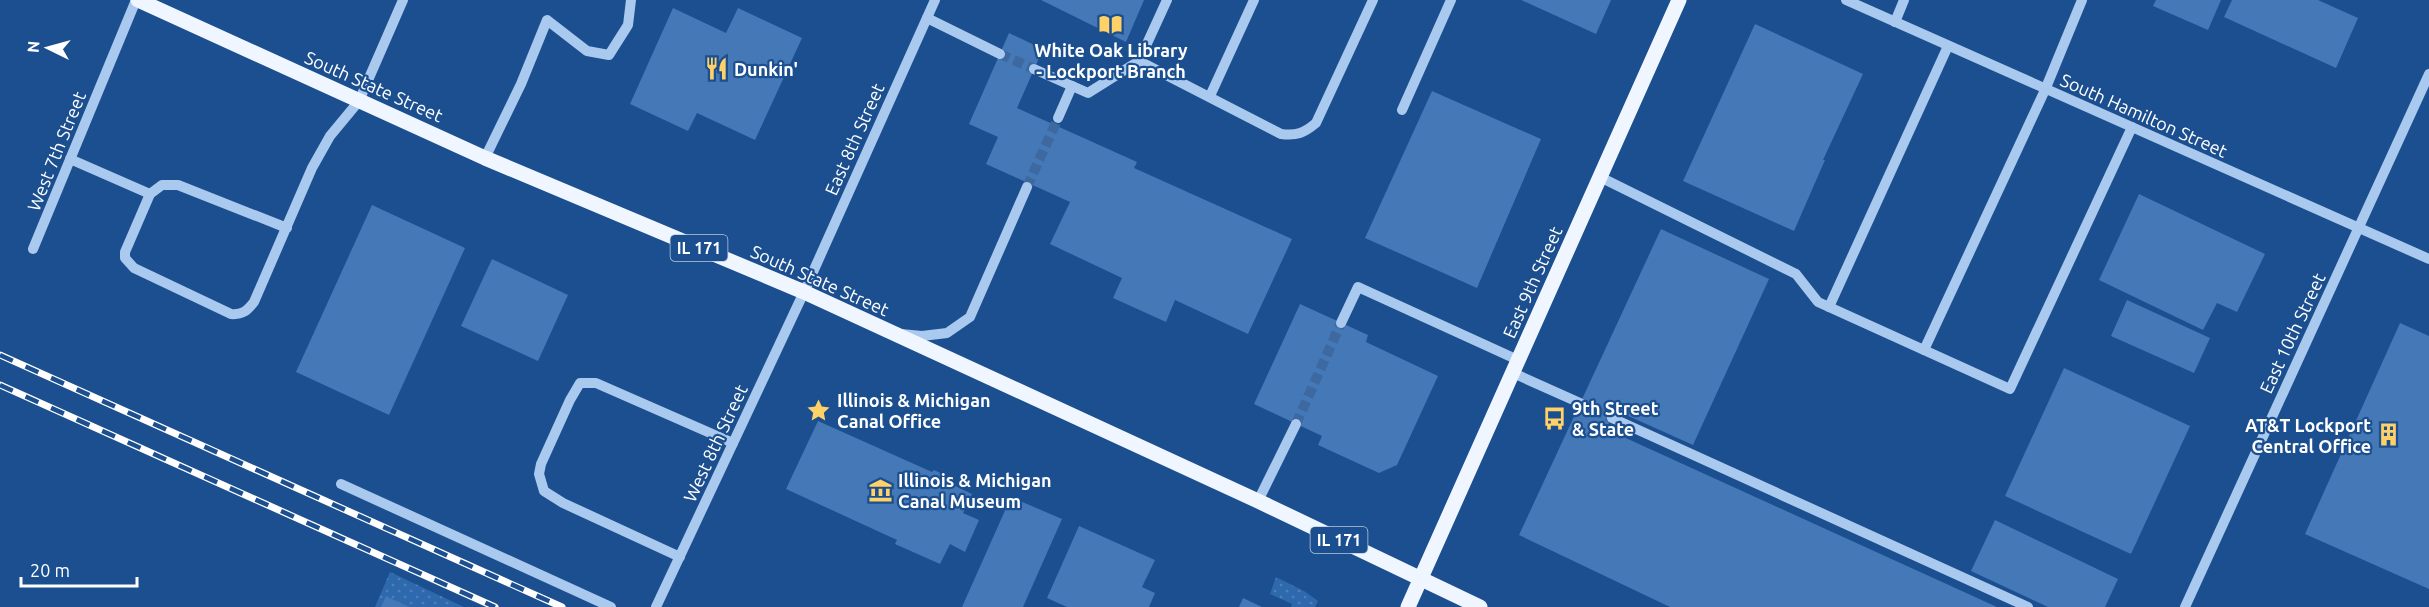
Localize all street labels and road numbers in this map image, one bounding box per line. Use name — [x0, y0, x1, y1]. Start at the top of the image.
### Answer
street label: South State Street — [302, 47, 446, 125]
street label: South Hamilton Street — [2058, 69, 2230, 161]
street label: East 8th Street — [820, 80, 888, 198]
street label: West 7th Street — [23, 88, 89, 214]
street label: East 9th Street — [1498, 223, 1566, 341]
road number: IL 171 — [670, 235, 728, 261]
street label: South State Street — [748, 241, 892, 319]
street label: East 10th Street — [2255, 270, 2329, 396]
street label: West 8th Street — [679, 381, 751, 505]
road number: IL 171 — [1310, 527, 1368, 553]

